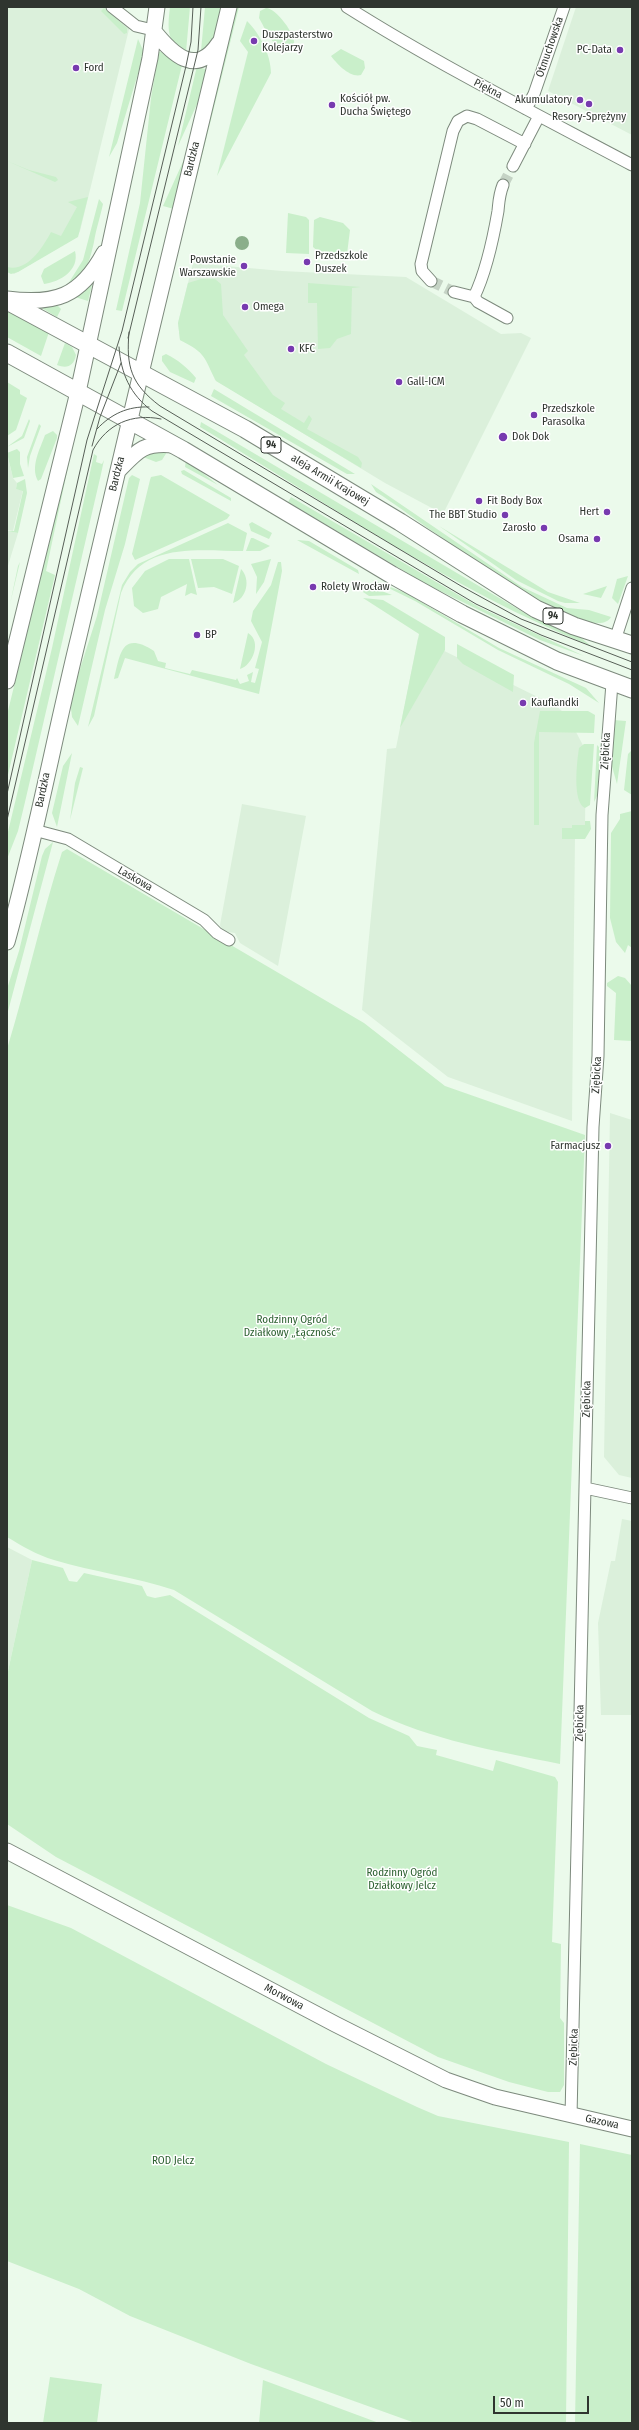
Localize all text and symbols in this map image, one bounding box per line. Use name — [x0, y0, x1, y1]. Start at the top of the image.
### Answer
street label: Otmuchowska — [533, 15, 567, 79]
place label: Duszpasterstwo Kolejarzy — [262, 28, 333, 54]
marker: Duszpasterstwo Kolejarzy — [249, 36, 259, 46]
place label: PC-Data — [577, 43, 612, 57]
marker: PC-Data — [615, 45, 625, 55]
place label: Ford — [84, 61, 104, 75]
marker: Ford — [71, 63, 81, 73]
street label: Piękna — [472, 76, 504, 102]
place label: Kościół pw. Ducha Świętego — [340, 92, 411, 118]
place label: Akumulatory — [515, 93, 572, 107]
marker: Akumulatory — [575, 95, 585, 105]
marker: Resory-Sprężyny — [584, 99, 594, 109]
marker: Kościół pw. Ducha Świętego — [327, 100, 337, 110]
place label: Resory-Sprężyny — [552, 110, 626, 124]
street label: Bardzka — [181, 140, 203, 178]
place label: Przedszkole Duszek — [315, 249, 368, 275]
place label: Powstanie Warszawskie — [180, 253, 236, 279]
marker: Przedszkole Duszek — [302, 257, 312, 267]
marker: Powstanie Warszawskie — [239, 261, 249, 271]
place label: Omega — [253, 300, 284, 314]
marker: Omega — [240, 302, 250, 312]
place label: KFC — [299, 342, 315, 356]
marker: KFC — [286, 344, 296, 354]
place label: Gall-ICM — [407, 375, 445, 389]
marker: Gall-ICM — [394, 377, 404, 387]
place label: Przedszkole Parasolka — [542, 402, 595, 428]
marker: Przedszkole Parasolka — [529, 410, 539, 420]
place label: Dok Dok — [512, 430, 549, 444]
marker: Dok Dok — [497, 431, 509, 443]
road number: 94 — [261, 437, 281, 453]
street label: aleja Armii Krajowej — [288, 451, 372, 509]
street label: Bardzka — [106, 455, 128, 493]
place label: Fit Body Box — [487, 494, 542, 508]
marker: Fit Body Box — [474, 496, 484, 506]
place label: Hert — [579, 505, 599, 519]
marker: Hert — [602, 507, 612, 517]
place label: The BBT Studio — [429, 508, 497, 522]
marker: The BBT Studio — [500, 510, 510, 520]
place label: Zarosło — [503, 521, 536, 535]
marker: Zarosło — [539, 523, 549, 533]
place label: Osama — [558, 532, 589, 546]
marker: Osama — [592, 534, 602, 544]
place label: Rolety Wrocław — [321, 580, 390, 594]
marker: Rolety Wrocław — [308, 582, 318, 592]
road number: 94 — [543, 608, 563, 624]
place label: BP — [205, 628, 217, 642]
marker: BP — [192, 630, 202, 640]
place label: Kauflandki — [531, 696, 579, 710]
marker: Kauflandki — [518, 698, 528, 708]
street label: Ziębicka — [598, 732, 614, 770]
street label: Bardzka — [33, 771, 53, 809]
street label: Laskowa — [115, 864, 155, 894]
street label: Ziębicka — [589, 1056, 605, 1094]
place label: Farmacjusz — [550, 1139, 600, 1153]
marker: Farmacjusz — [603, 1141, 613, 1151]
park label: Rodzinny Ogród Działkowy „Łączność” — [244, 1313, 340, 1339]
street label: Ziębicka — [580, 1380, 594, 1418]
street label: Ziębicka — [573, 1704, 587, 1742]
park label: Rodzinny Ogród Działkowy Jelcz — [367, 1866, 437, 1892]
street label: Morwowa — [262, 1981, 306, 2013]
street label: Ziębicka — [567, 2028, 581, 2066]
street label: Gazowa — [584, 2112, 620, 2132]
park label: ROD Jelcz — [152, 2154, 194, 2168]
scale bar — [495, 2388, 591, 2414]
text: 50 m — [500, 2396, 524, 2410]

